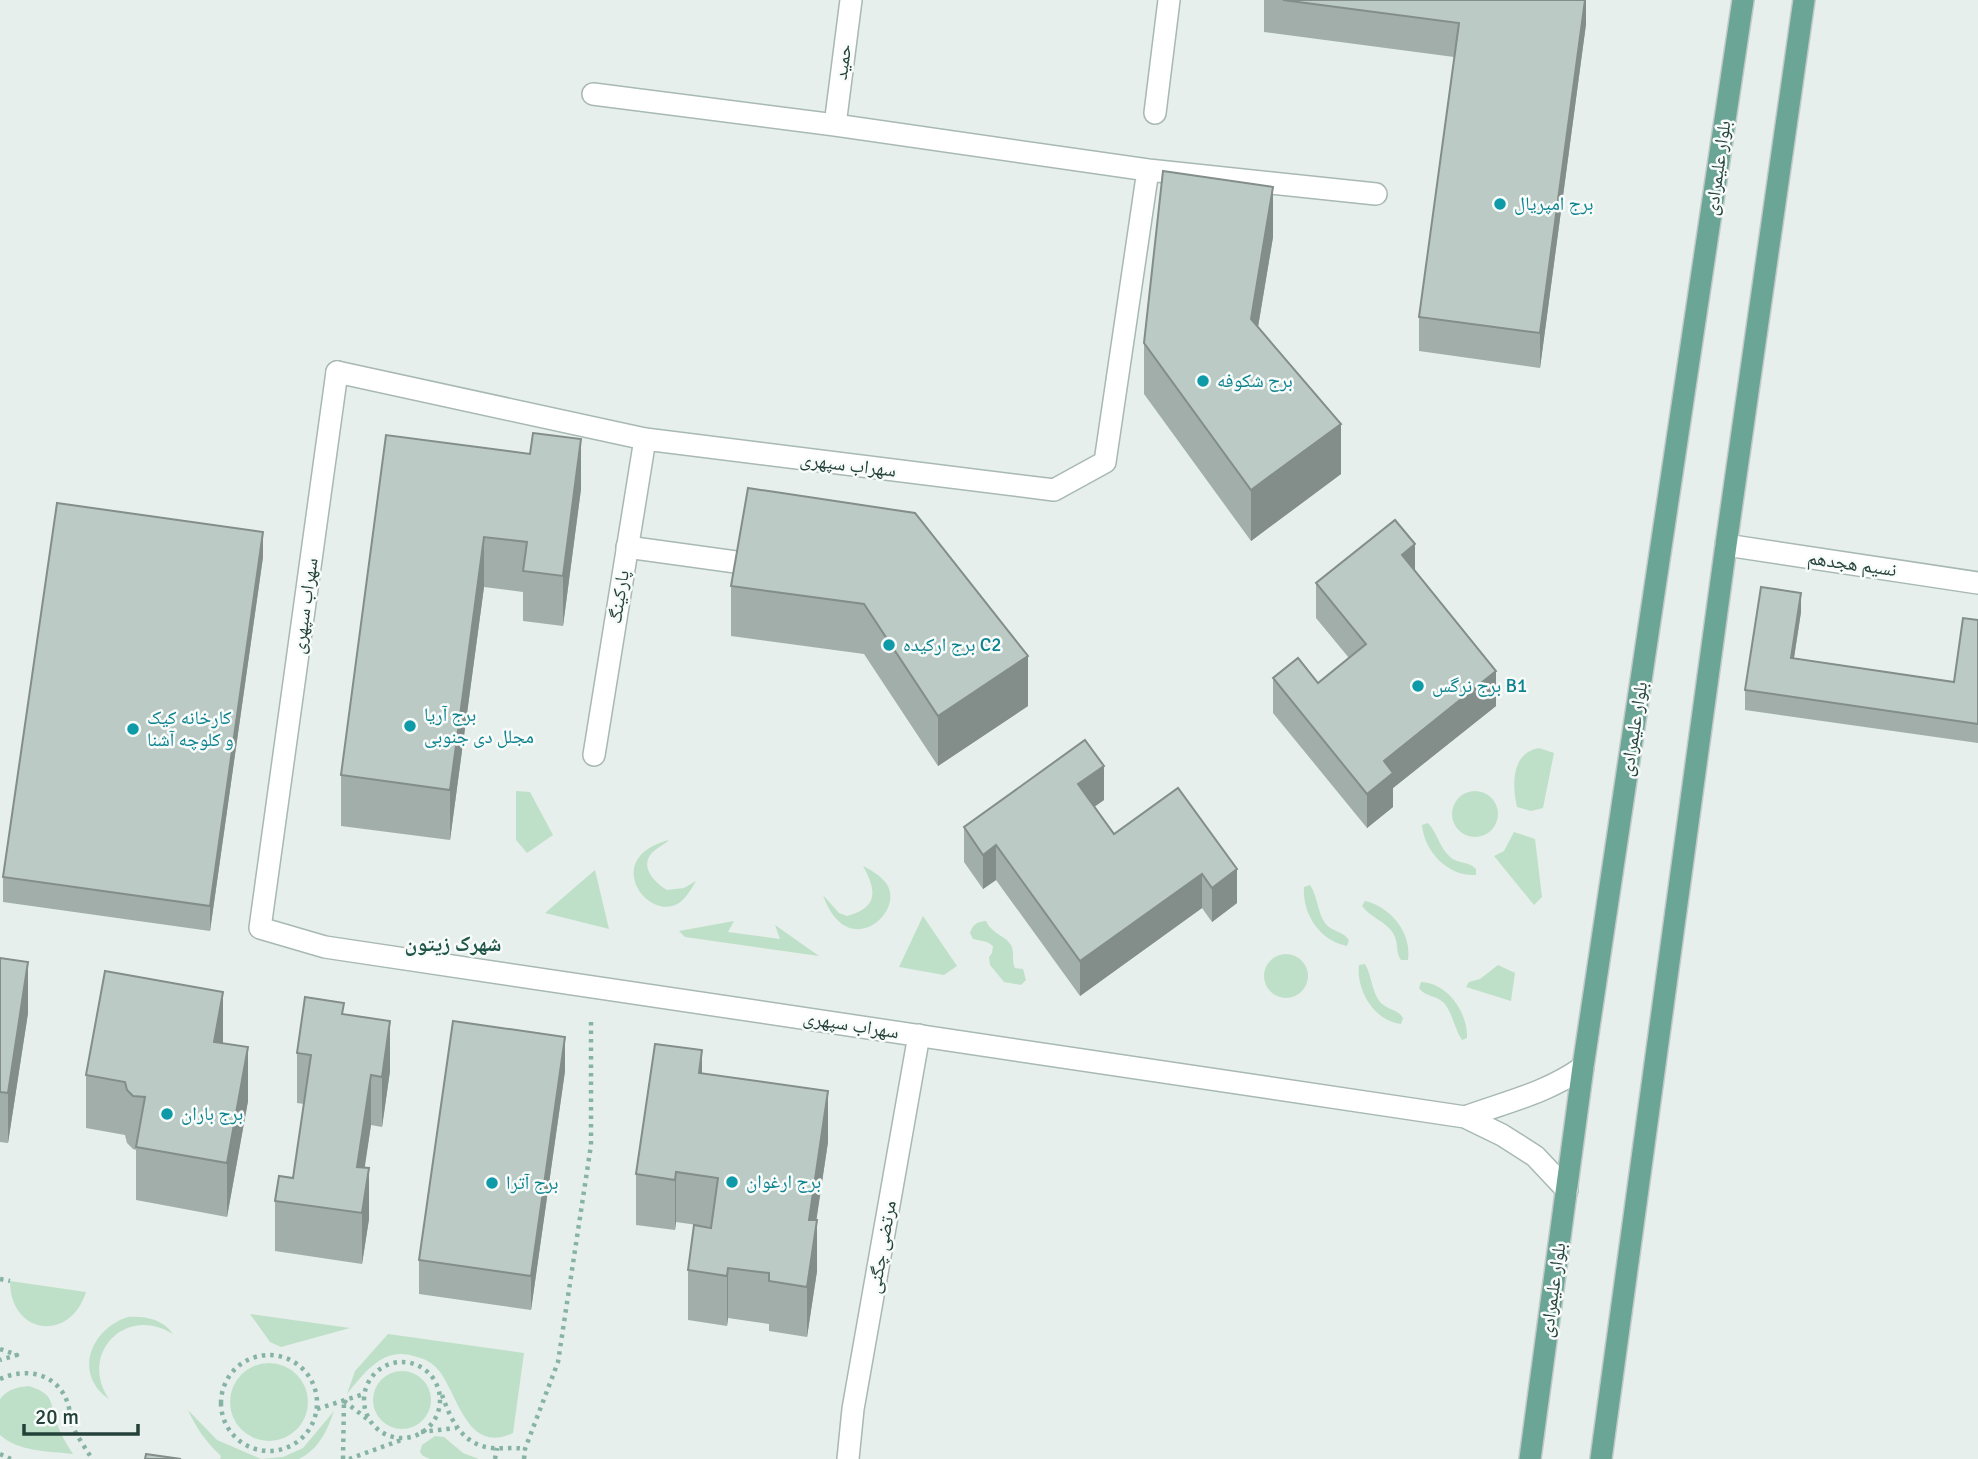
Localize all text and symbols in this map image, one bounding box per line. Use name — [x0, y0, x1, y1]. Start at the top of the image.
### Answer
street label: حمید — [829, 43, 857, 81]
street label: بلوار علیمرادی — [1699, 119, 1737, 217]
place label: برج امپریال — [1514, 192, 1594, 216]
marker: برج امپریال — [1492, 196, 1508, 212]
place label: برج شکوفه — [1217, 369, 1293, 393]
marker: برج شکوفه — [1195, 373, 1211, 389]
street label: سهراب سپهری — [798, 447, 898, 483]
street label: نسیم هجدهم — [1806, 546, 1898, 582]
street label: سهراب سپهری — [286, 556, 324, 656]
street label: پارکینگ — [603, 569, 635, 625]
place label: برج ارکیده C2 — [903, 633, 1001, 657]
marker: برج ارکیده C2 — [881, 637, 897, 653]
place label: برج نرگس B1 — [1432, 674, 1527, 698]
marker: برج نرگس B1 — [1410, 678, 1426, 694]
street label: بلوار علیمرادی — [1615, 680, 1653, 778]
place label: برج آریا مجلل دی جنوبی — [424, 703, 534, 749]
place label: کارخانه کیک و کلوچه آشنا — [147, 706, 234, 752]
marker: برج آریا مجلل دی جنوبی — [402, 718, 418, 734]
marker: کارخانه کیک و کلوچه آشنا — [125, 721, 141, 737]
district label: شهرک زیتون — [404, 931, 502, 957]
street label: سهراب سپهری — [801, 1006, 901, 1044]
place label: برج باران — [181, 1102, 243, 1126]
marker: برج باران — [159, 1106, 175, 1122]
place label: برج ارغوان — [746, 1170, 821, 1194]
place label: برج آترا — [506, 1171, 558, 1195]
marker: برج ارغوان — [724, 1174, 740, 1190]
marker: برج آترا — [484, 1175, 500, 1191]
street label: مرتضی چگنی — [862, 1198, 902, 1296]
street label: بلوار علیمرادی — [1534, 1241, 1572, 1339]
scale bar — [24, 1392, 138, 1436]
text: 20 m — [35, 1404, 79, 1430]

